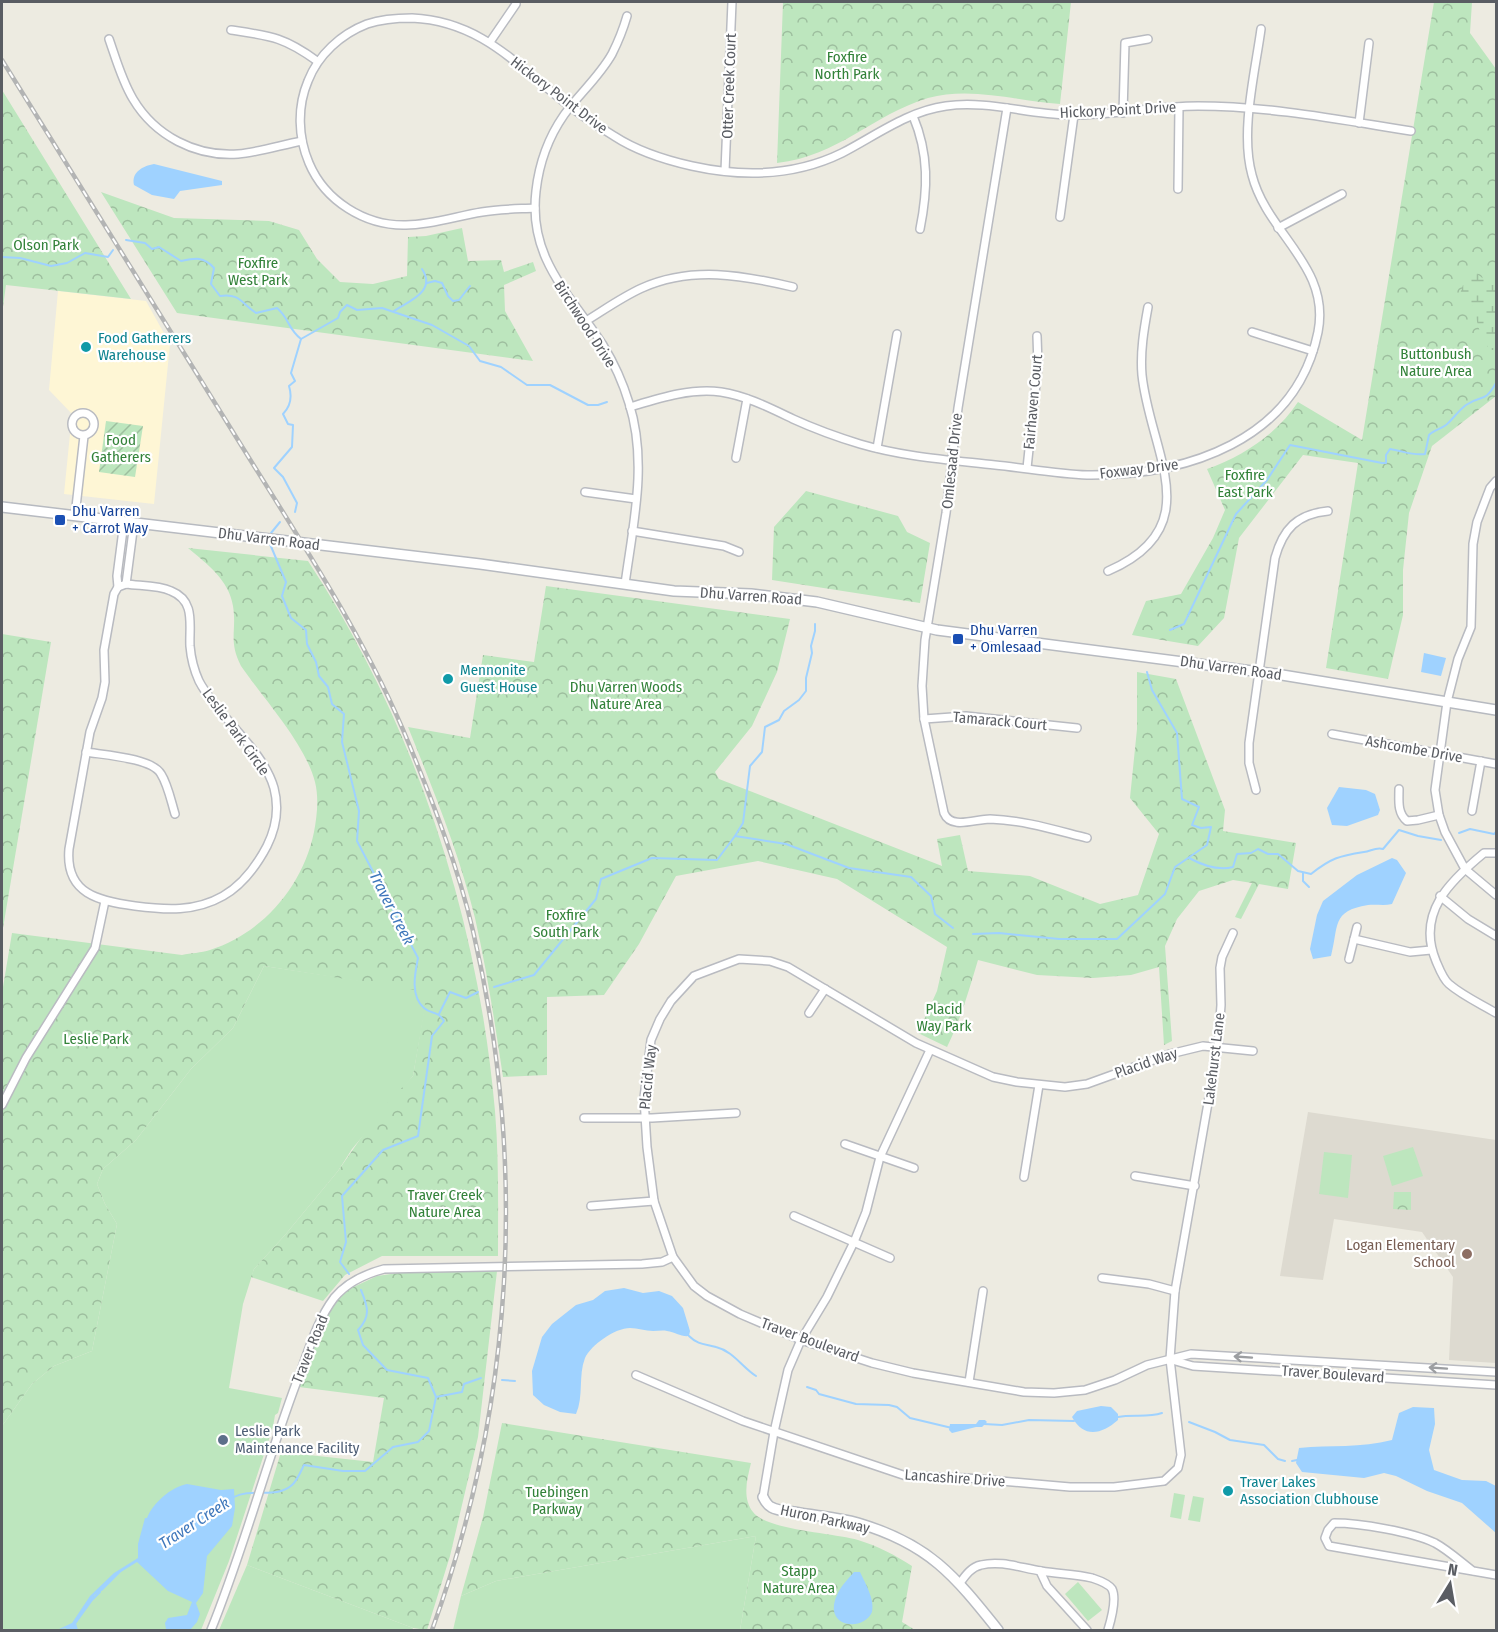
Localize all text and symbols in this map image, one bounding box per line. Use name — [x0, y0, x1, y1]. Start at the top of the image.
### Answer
street label: Otter Creek Court — [718, 33, 740, 139]
park label: Foxfire North Park — [814, 48, 880, 83]
street label: Hickory Point Drive — [507, 53, 611, 137]
street label: Hickory Point Drive — [1059, 98, 1177, 122]
park label: Olson Park — [13, 236, 79, 254]
park label: Foxfire West Park — [228, 254, 288, 289]
street label: Birchwood Drive — [550, 277, 620, 371]
place label: Food Gatherers Warehouse — [98, 329, 191, 364]
marker: Food Gatherers Warehouse — [79, 340, 93, 354]
park label: Buttonbush Nature Area — [1400, 345, 1472, 380]
street label: Fairhaven Court — [1020, 353, 1046, 450]
street label: Omlesaad Drive — [938, 412, 966, 510]
park label: Food Gatherers — [91, 431, 151, 466]
street label: Foxway Drive — [1099, 455, 1179, 483]
park label: Foxfire East Park — [1217, 466, 1273, 501]
place label: Dhu Varren + Carrot Way — [72, 502, 148, 537]
marker: Dhu Varren + Carrot Way — [53, 513, 67, 527]
street label: Dhu Varren Road — [217, 524, 321, 554]
street label: Dhu Varren Road — [699, 583, 803, 609]
place label: Dhu Varren + Omlesaad — [970, 621, 1042, 656]
marker: Dhu Varren + Omlesaad — [951, 632, 965, 646]
street label: Dhu Varren Road — [1179, 652, 1283, 684]
place label: Mennonite Guest House — [460, 661, 537, 696]
marker: Mennonite Guest House — [441, 672, 455, 686]
park label: Dhu Varren Woods Nature Area — [570, 678, 682, 713]
street label: Leslie Park Circle — [198, 685, 274, 779]
street label: Tamarack Court — [952, 708, 1048, 734]
street label: Ashcombe Drive — [1364, 732, 1464, 766]
water label: Traver Creek — [365, 868, 419, 948]
park label: Foxfire South Park — [533, 906, 599, 941]
park label: Placid Way Park — [917, 1000, 971, 1035]
street label: Lakehurst Lane — [1199, 1012, 1229, 1106]
park label: Leslie Park — [63, 1030, 129, 1048]
street label: Placid Way — [636, 1043, 660, 1110]
street label: Placid Way — [1112, 1044, 1180, 1082]
park label: Traver Creek Nature Area — [407, 1186, 483, 1221]
place label: Logan Elementary School — [1346, 1236, 1455, 1271]
marker: Logan Elementary School — [1460, 1247, 1474, 1261]
street label: Traver Road — [288, 1312, 332, 1386]
street label: Traver Boulevard — [759, 1314, 861, 1366]
one-way arrow — [1234, 1351, 1254, 1362]
street label: Traver Boulevard — [1281, 1361, 1385, 1387]
one-way arrow — [1429, 1363, 1449, 1374]
place label: Leslie Park Maintenance Facility — [235, 1422, 360, 1457]
marker: Leslie Park Maintenance Facility — [216, 1433, 230, 1447]
street label: Lancashire Drive — [904, 1466, 1006, 1490]
place label: Traver Lakes Association Clubhouse — [1240, 1473, 1379, 1508]
park label: Tuebingen Parkway — [525, 1483, 589, 1518]
marker: Traver Lakes Association Clubhouse — [1221, 1484, 1235, 1498]
water label: Traver Creek — [155, 1493, 233, 1553]
street label: Huron Parkway — [779, 1501, 872, 1537]
north arrow — [1420, 1554, 1480, 1614]
text: N — [1446, 1560, 1459, 1580]
park label: Stapp Nature Area — [763, 1562, 835, 1597]

